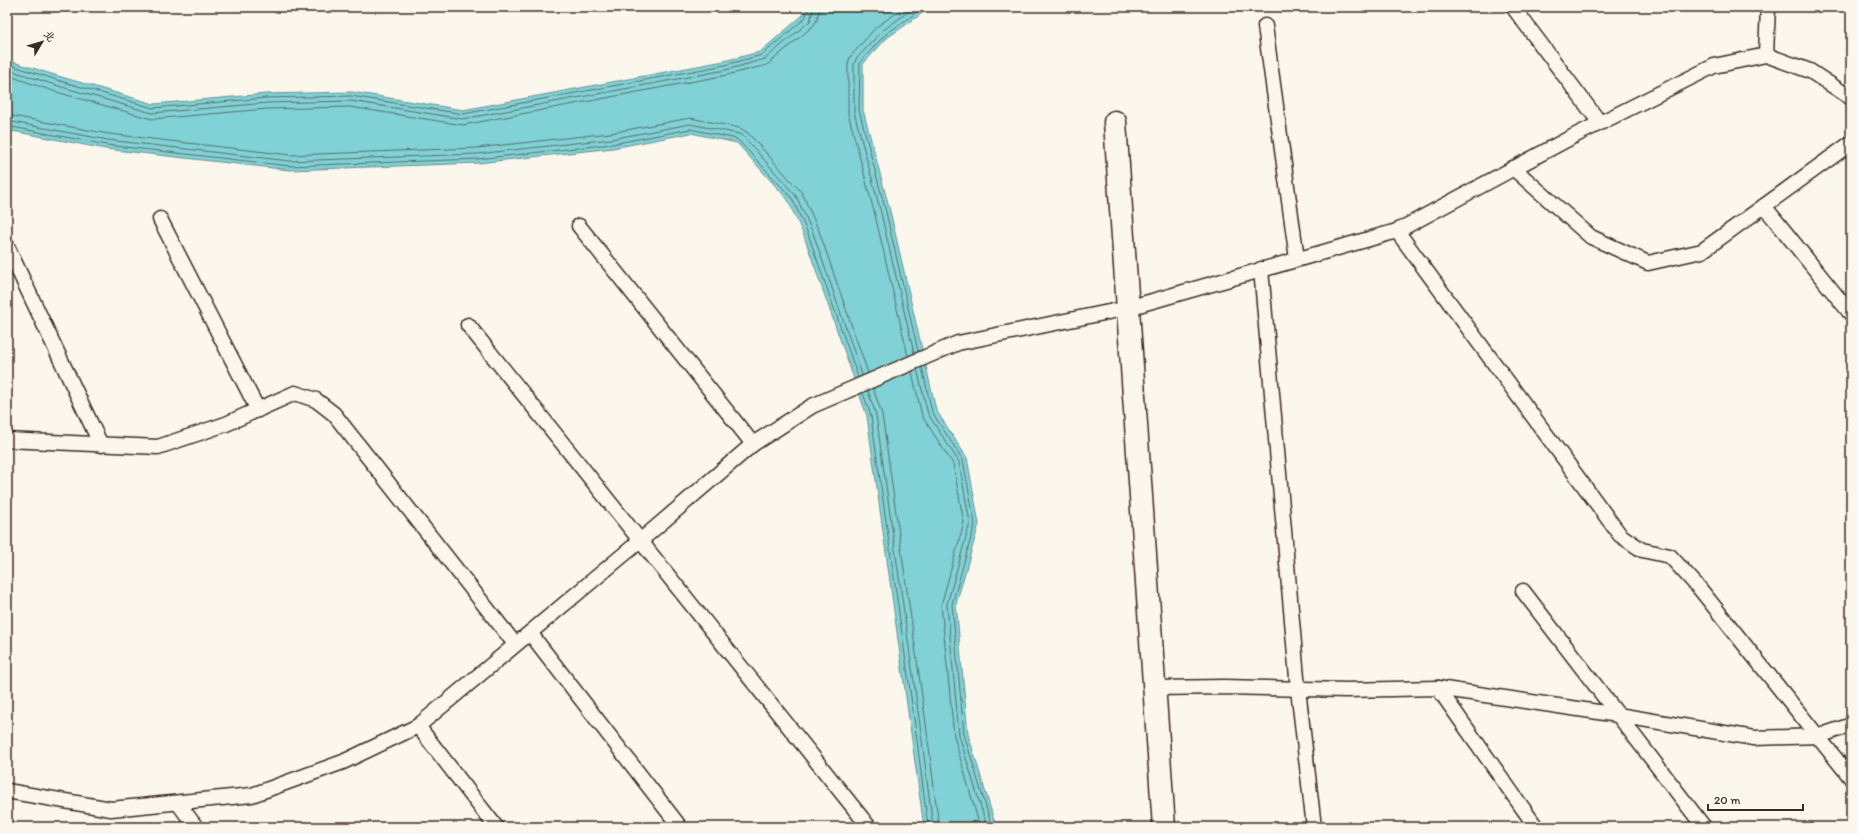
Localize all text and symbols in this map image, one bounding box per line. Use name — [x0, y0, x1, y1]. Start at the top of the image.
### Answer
north arrow — [22, 22, 62, 62]
text: 北 — [41, 28, 58, 44]
scale bar — [1708, 786, 1803, 812]
text: 20 m — [1714, 793, 1741, 807]

